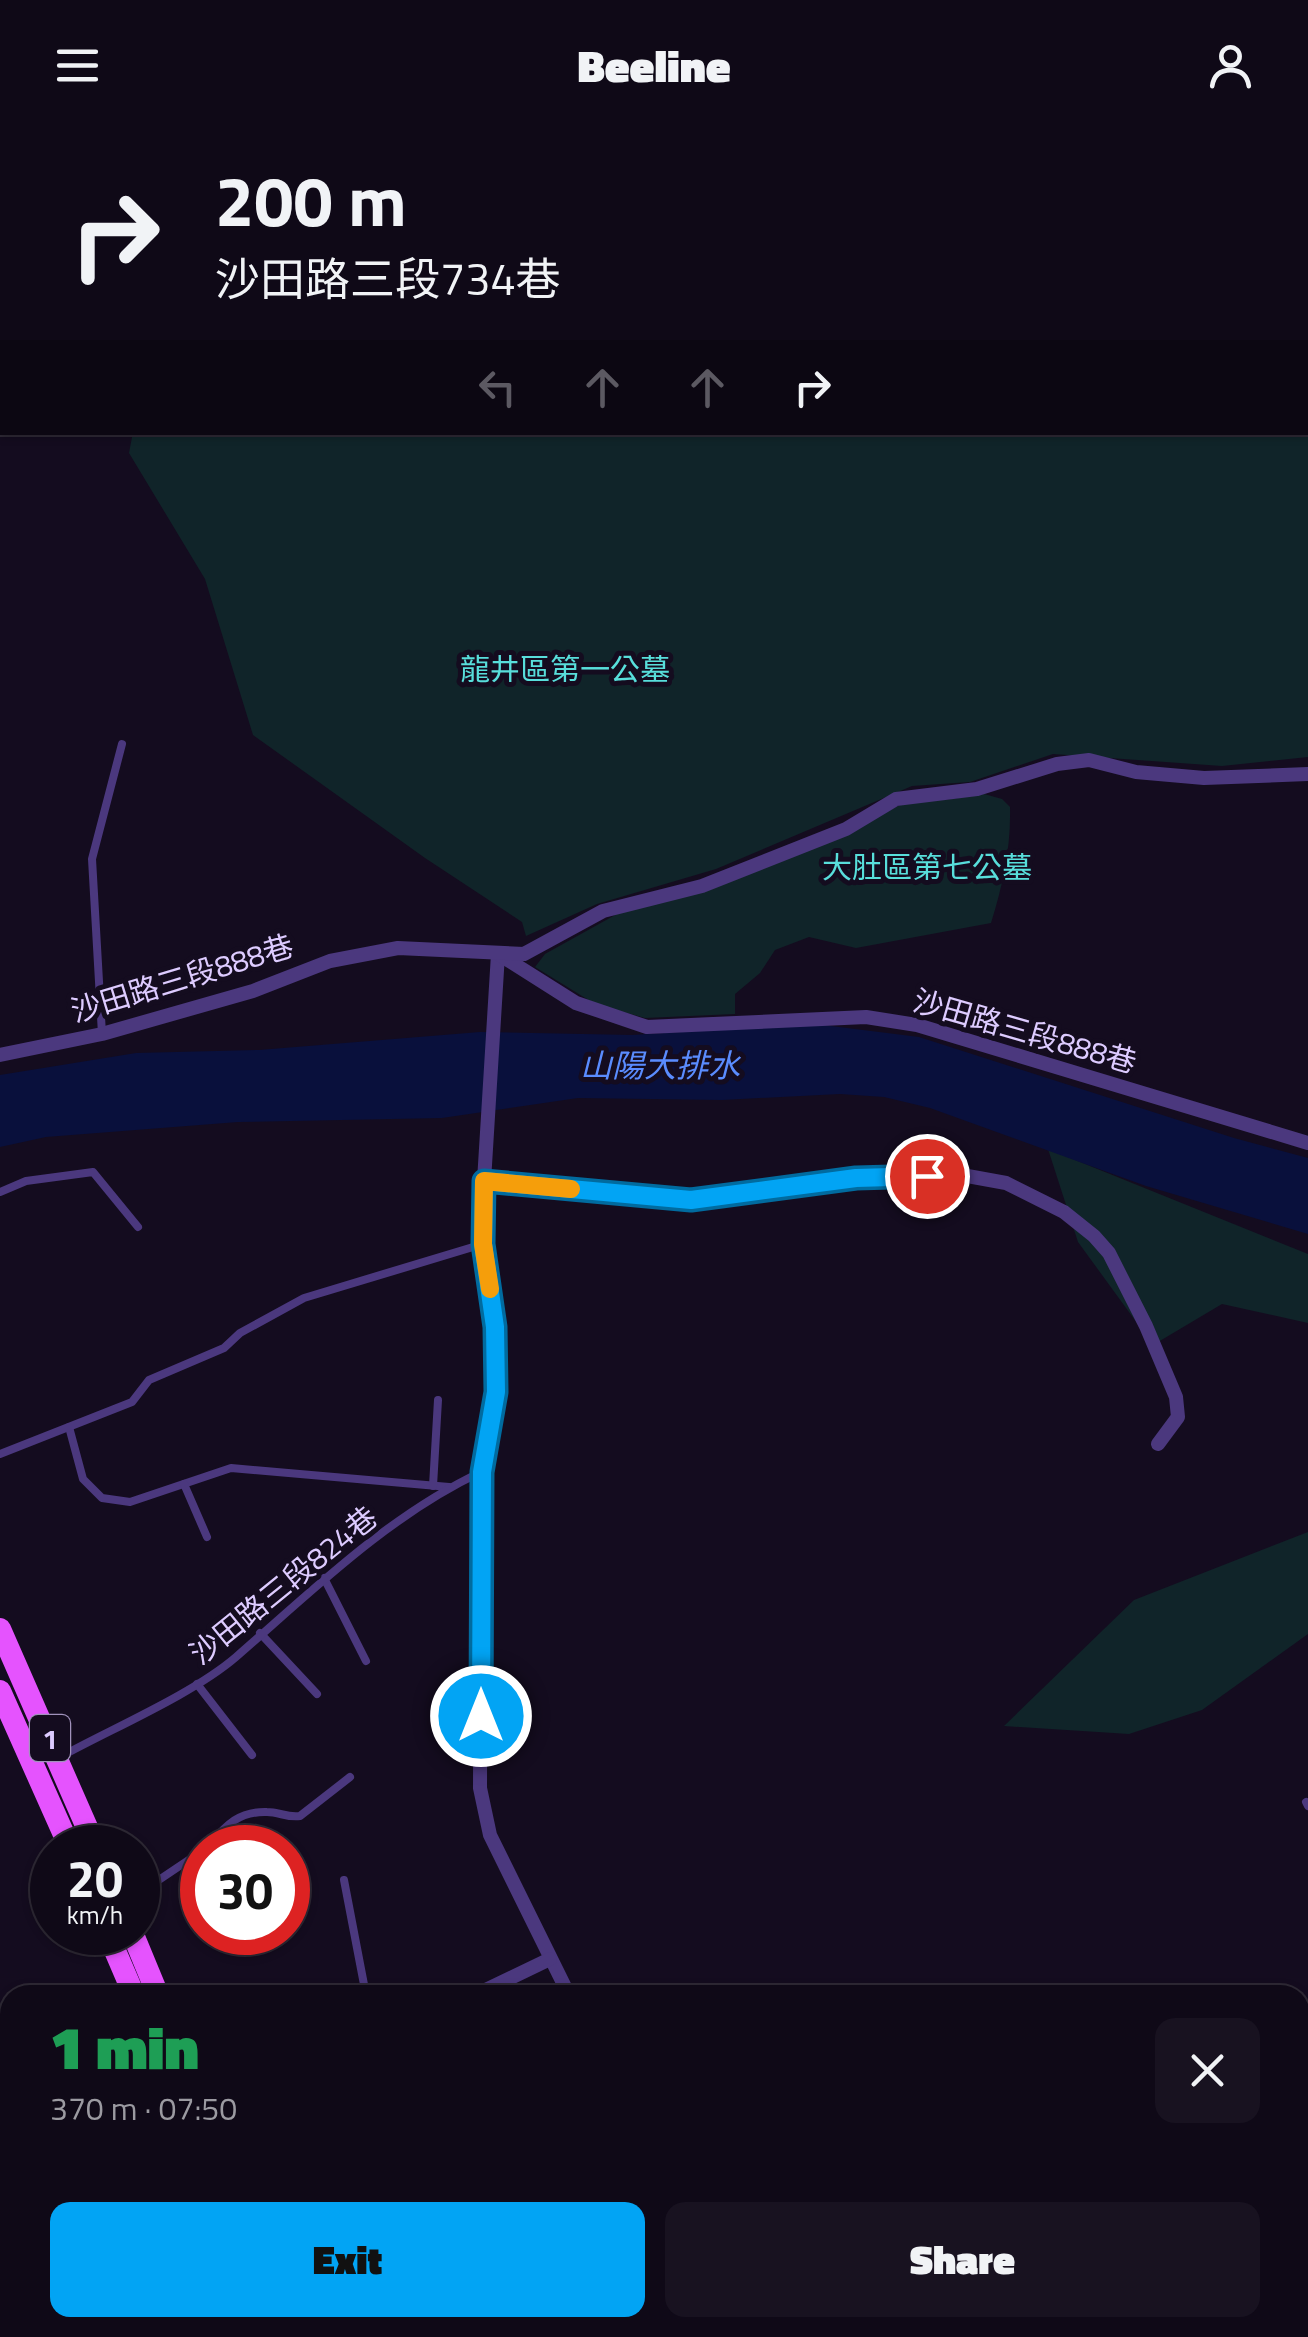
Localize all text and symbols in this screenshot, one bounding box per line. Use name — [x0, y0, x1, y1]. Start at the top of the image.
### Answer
text: Beeline — [577, 31, 731, 99]
icon: menu — [50, 38, 105, 93]
icon: person — [1203, 38, 1258, 93]
text: 200 m — [215, 147, 407, 253]
icon: right — [50, 170, 180, 300]
text: 沙田路三段734巷 — [215, 244, 561, 312]
icon: left — [470, 360, 525, 415]
icon: ahead — [575, 360, 630, 415]
icon: ahead — [680, 360, 735, 415]
icon: right — [785, 360, 840, 415]
park label: 龍井區第一公墓 — [460, 646, 670, 692]
park label: 大肚區第七公墓 — [822, 844, 1032, 890]
street label: 沙田路三段888巷 — [65, 922, 299, 1034]
street label: 沙田路三段888巷 — [908, 977, 1142, 1085]
water label: 山陽大排水 — [580, 1041, 742, 1089]
pin — [885, 1134, 970, 1219]
icon: arrive — [900, 1149, 955, 1204]
street label: 沙田路三段824巷 — [179, 1495, 387, 1675]
position arrow — [429, 1664, 533, 1768]
road number: 1 — [30, 1715, 70, 1761]
speed limit sign: 30 — [180, 1825, 310, 1955]
text: 20 — [67, 1840, 123, 1916]
text: km/h — [67, 1896, 123, 1934]
text: 1 min — [50, 2001, 199, 2092]
button: close — [1155, 2018, 1260, 2123]
text: 370 m · 07:50 — [50, 2084, 237, 2132]
button: Exit — [50, 2202, 645, 2317]
button: Share — [665, 2202, 1260, 2317]

